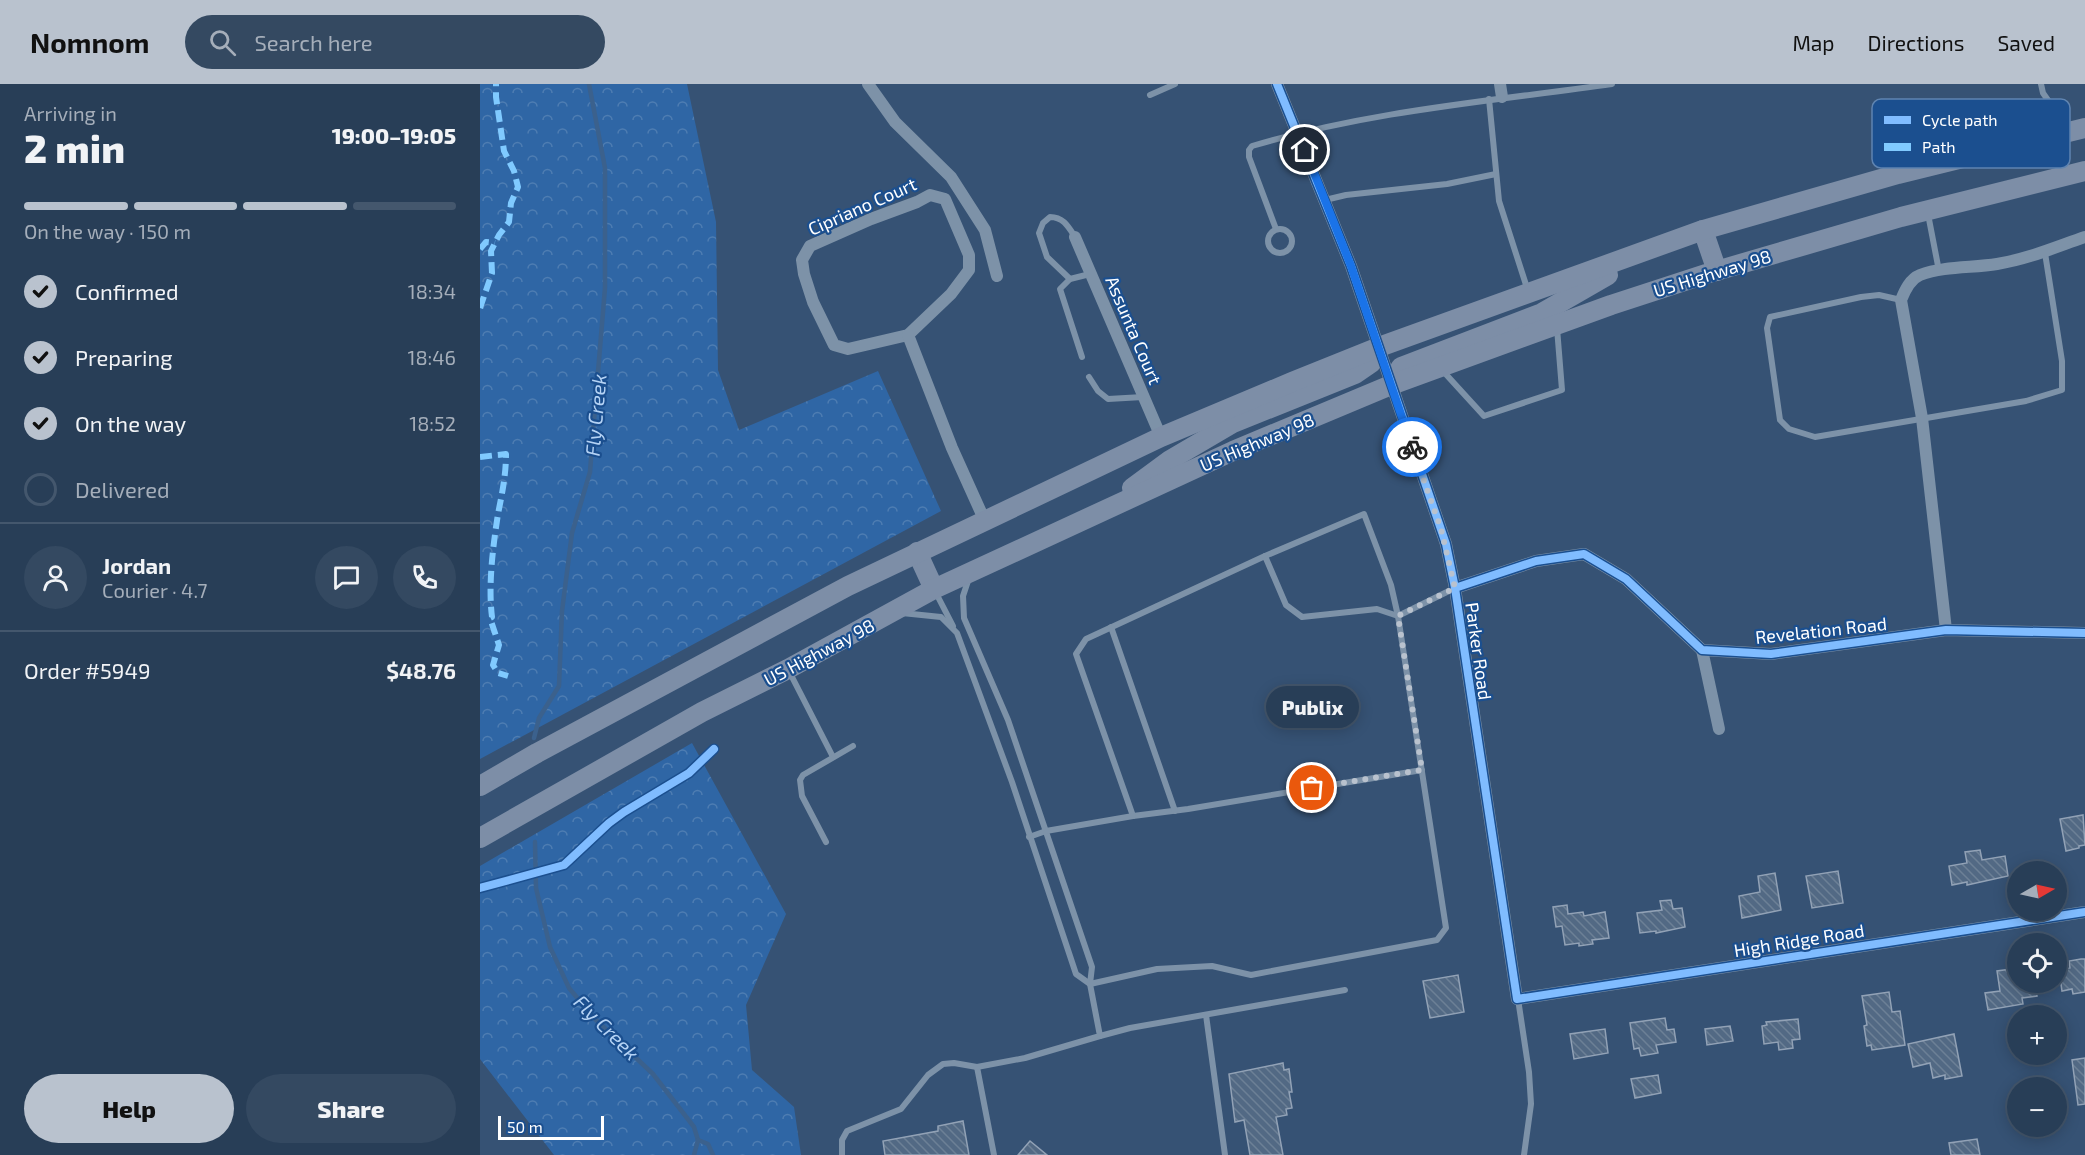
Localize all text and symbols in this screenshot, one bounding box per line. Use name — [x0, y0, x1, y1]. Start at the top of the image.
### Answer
search box — [185, 15, 605, 69]
text: Nomnom — [30, 25, 149, 59]
icon: search — [206, 26, 239, 59]
text: Search here — [254, 29, 373, 55]
text: Map — [1792, 30, 1835, 55]
text: Directions — [1868, 30, 1964, 55]
text: Saved — [1997, 30, 2055, 55]
legend — [1872, 99, 2070, 168]
text: Arriving in — [24, 101, 117, 125]
text: Cycle path — [1922, 110, 1998, 129]
text: 19:00–19:05 — [332, 122, 456, 148]
text: 2 min — [24, 124, 125, 171]
pin — [1279, 124, 1330, 175]
icon: home — [1288, 133, 1321, 166]
text: Path — [1922, 137, 1956, 156]
street label: Cipriano Court — [804, 172, 920, 240]
text: On the way · 150 m — [24, 219, 191, 243]
street label: US Highway 98 — [1650, 245, 1774, 301]
street label: Assunta Court — [1101, 272, 1167, 388]
icon: check — [24, 275, 57, 308]
text: Confirmed — [75, 278, 179, 304]
text: 18:34 — [408, 279, 456, 303]
icon: check — [24, 341, 57, 374]
text: Preparing — [75, 344, 173, 370]
text: 18:46 — [407, 345, 456, 369]
water label: Fly Creek — [579, 373, 612, 457]
icon: check — [24, 407, 57, 440]
street label: US Highway 98 — [1196, 408, 1318, 476]
text: On the way — [75, 410, 186, 436]
text: 18:52 — [409, 411, 456, 435]
courier — [1382, 417, 1442, 477]
icon: bike — [1396, 431, 1429, 464]
text: Delivered — [75, 476, 170, 502]
button: person — [24, 546, 87, 609]
button: chat — [315, 546, 378, 609]
button: phone — [393, 546, 456, 609]
text: Jordan — [102, 552, 171, 578]
text: Courier · 4.7 — [102, 578, 208, 602]
street label: Parker Road — [1461, 601, 1497, 701]
street label: Revelation Road — [1754, 612, 1888, 648]
street label: US Highway 98 — [760, 614, 878, 690]
text: Order #5949 — [24, 657, 151, 683]
text: $48.76 — [386, 657, 456, 683]
callout: Publix — [1266, 686, 1358, 728]
text: Publix — [1282, 695, 1343, 719]
pin — [1286, 762, 1337, 813]
icon: bag — [1295, 771, 1328, 804]
north arrow — [2007, 861, 2067, 921]
map controls — [2007, 861, 2067, 1137]
street label: High Ridge Road — [1732, 919, 1866, 961]
button: locate — [2007, 933, 2067, 993]
water label: Fly Creek — [569, 989, 645, 1065]
button: + — [2007, 1005, 2067, 1065]
button: Help — [24, 1074, 234, 1143]
button: Share — [246, 1074, 456, 1143]
button: − — [2007, 1077, 2067, 1137]
scale bar — [498, 1113, 604, 1140]
text: 50 m — [507, 1117, 543, 1136]

